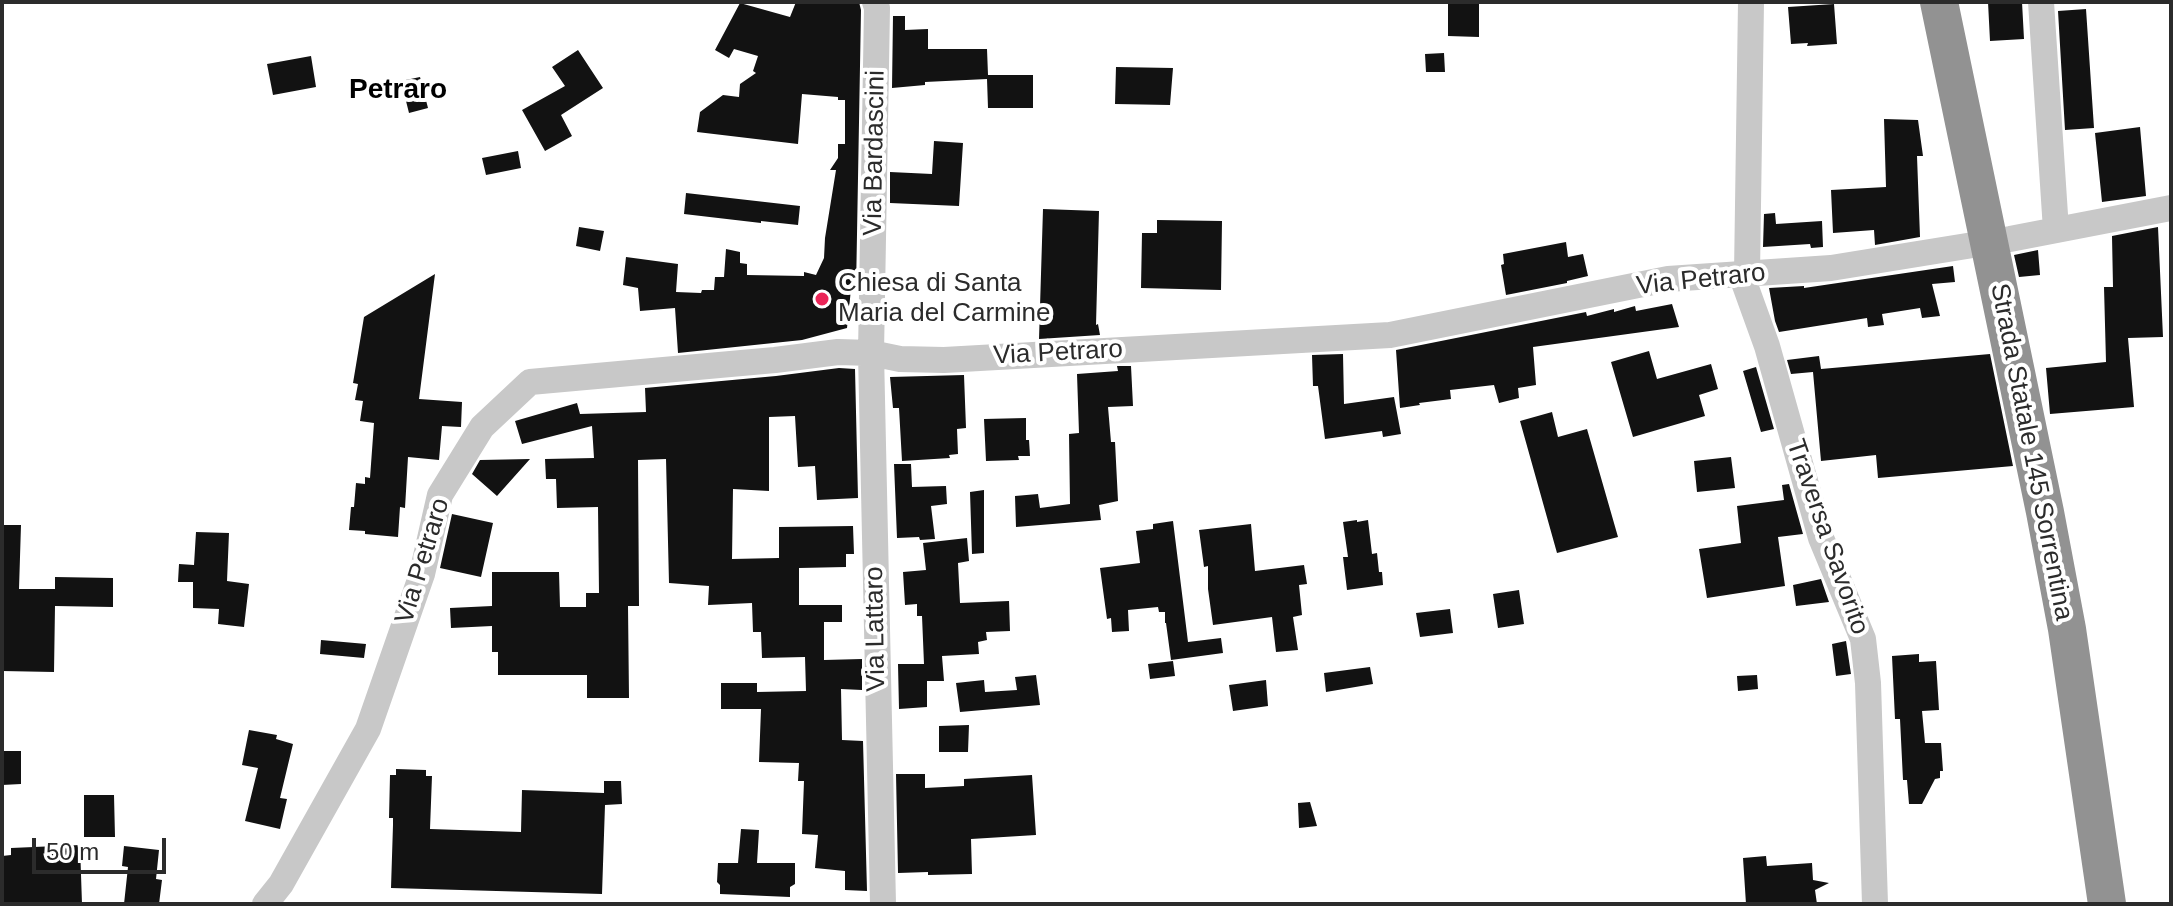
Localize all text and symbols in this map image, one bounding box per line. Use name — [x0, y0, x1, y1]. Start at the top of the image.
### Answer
street label: Via Bardascini — [858, 70, 892, 236]
district label: Petraro — [349, 73, 447, 107]
street label: Via Petraro — [1635, 258, 1767, 302]
place label: Chiesa di Santa Maria del Carmine — [838, 268, 1050, 330]
street label: Strada Statale 145 Sorrentina — [1983, 281, 2079, 623]
marker: Chiesa di Santa Maria del Carmine — [813, 290, 831, 308]
street label: Via Petraro — [992, 334, 1124, 372]
street label: Traversa Savorito — [1779, 435, 1875, 639]
street label: Via Petraro — [389, 494, 457, 628]
street label: Via Lattaro — [859, 566, 893, 692]
scale bar — [36, 822, 170, 872]
text: 50 m — [46, 838, 99, 865]

